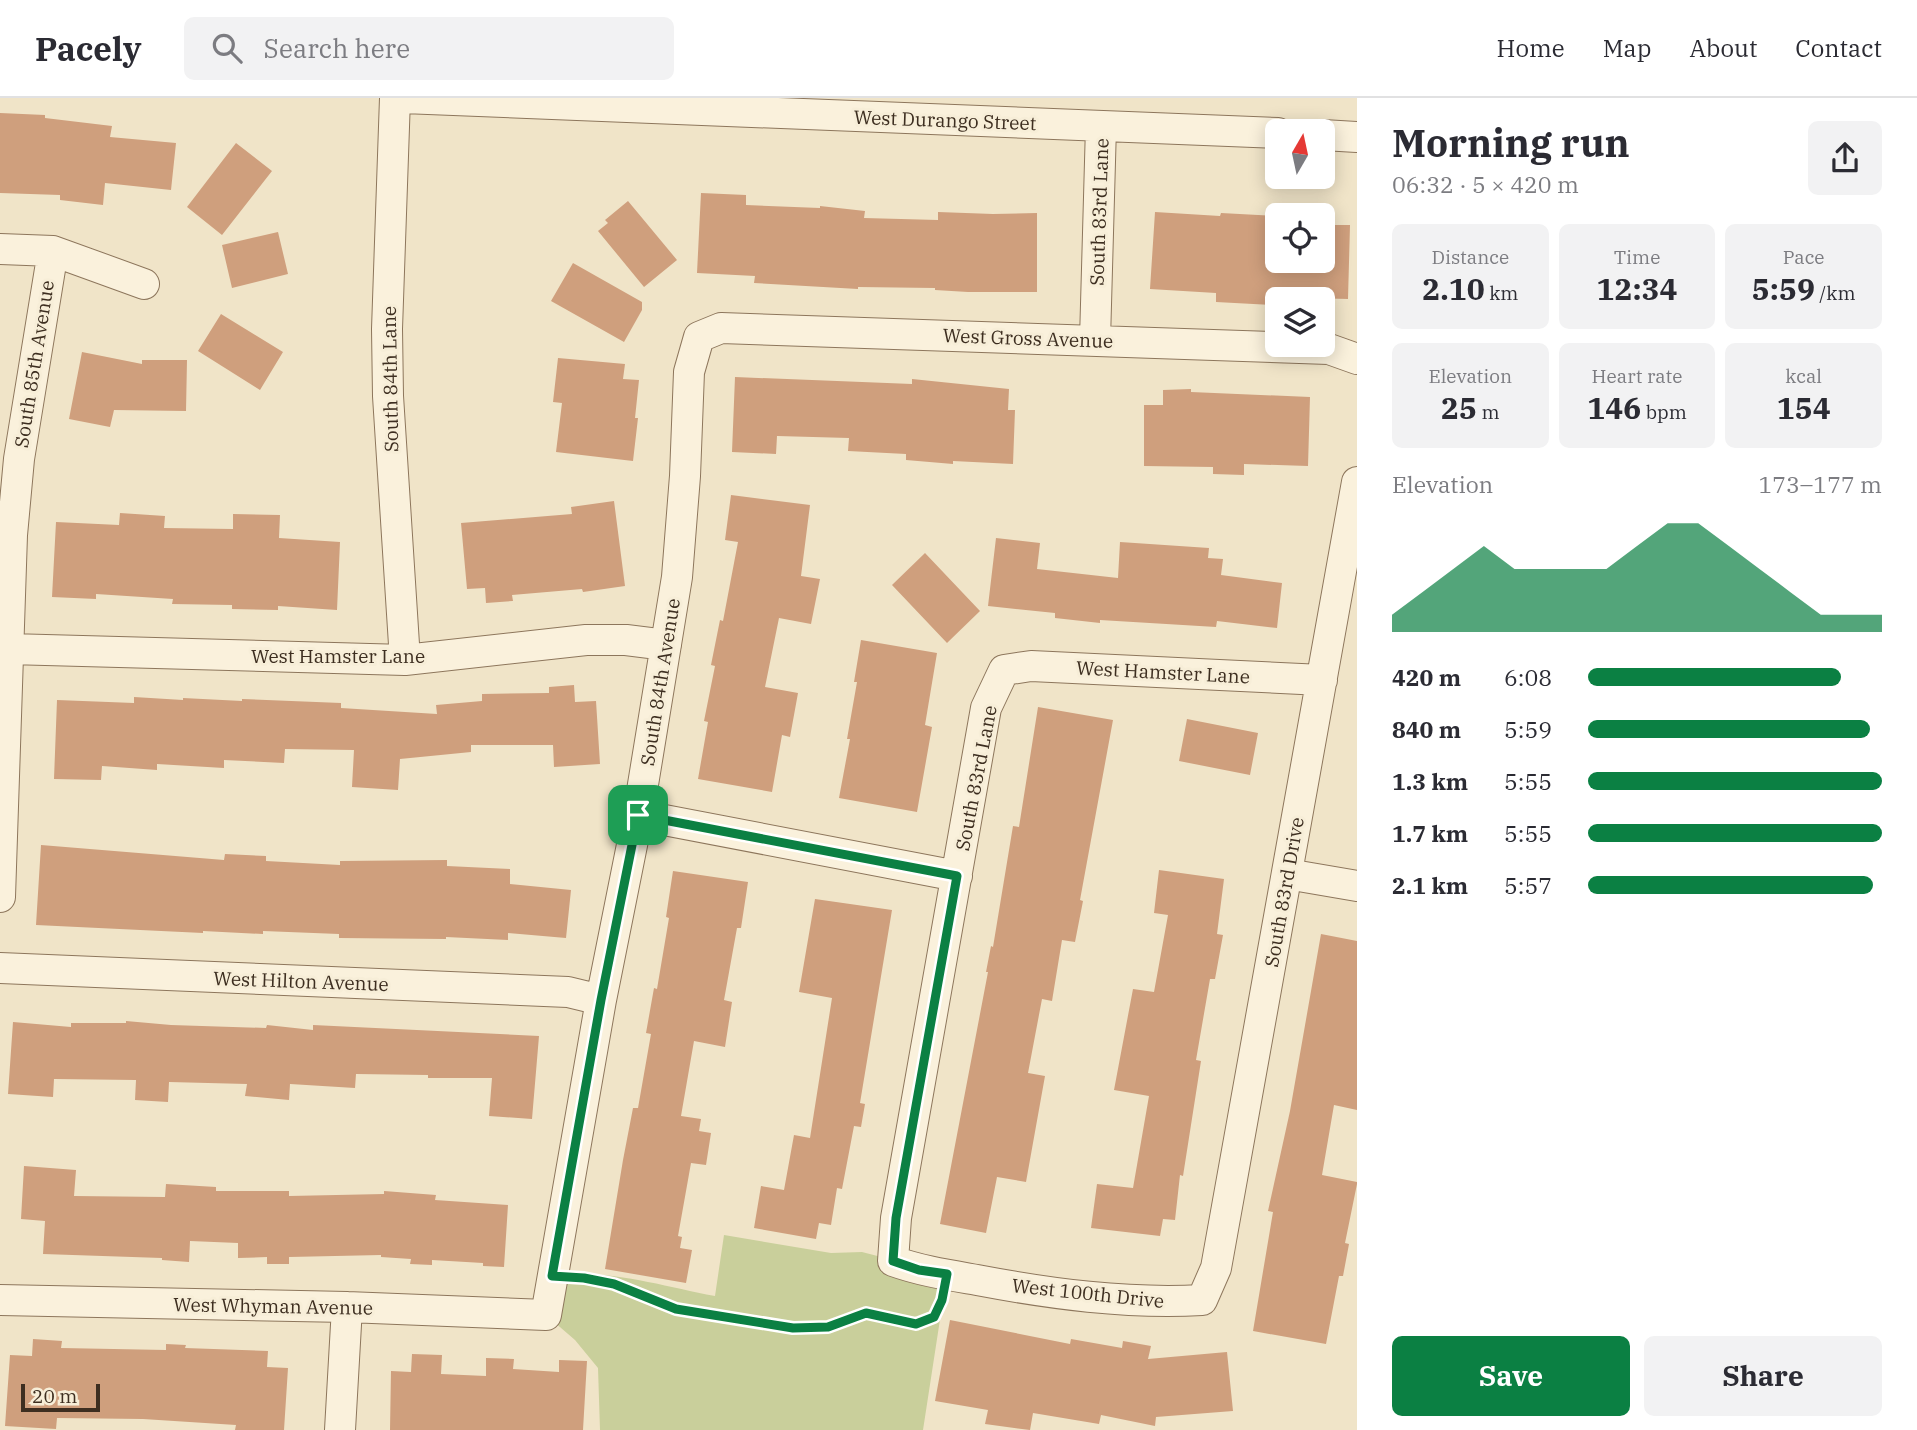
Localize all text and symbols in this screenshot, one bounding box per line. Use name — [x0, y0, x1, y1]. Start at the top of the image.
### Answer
search box — [184, 17, 674, 80]
text: Pacely — [35, 27, 142, 70]
icon: search — [208, 29, 246, 67]
text: Search here — [264, 31, 410, 65]
text: Home — [1497, 32, 1565, 64]
text: Map — [1603, 32, 1651, 64]
text: About — [1689, 32, 1757, 64]
text: Contact — [1795, 32, 1882, 64]
street label: West Durango Street — [853, 105, 1037, 135]
text: Morning run — [1392, 118, 1630, 167]
north arrow — [1265, 119, 1335, 189]
map controls — [1265, 119, 1335, 357]
button: share — [1808, 121, 1882, 195]
street label: South 83rd Lane — [1084, 138, 1114, 286]
text: 06:32 · 5 × 420 m — [1392, 169, 1579, 199]
button: locate — [1265, 203, 1335, 273]
text: Distance — [1432, 245, 1509, 269]
text: Time — [1614, 245, 1660, 269]
text: Pace — [1783, 245, 1825, 269]
text: 2.10 — [1422, 269, 1485, 308]
text: 12:34 — [1596, 269, 1678, 308]
text: 5:59 — [1752, 269, 1815, 308]
street label: South 85th Avenue — [9, 279, 59, 449]
text: km — [1485, 281, 1518, 305]
text: /km — [1815, 281, 1856, 305]
button: layers — [1265, 287, 1335, 357]
street label: South 84th Lane — [377, 306, 403, 452]
street label: West Gross Avenue — [942, 323, 1114, 353]
text: Elevation — [1428, 364, 1512, 388]
text: Heart rate — [1592, 364, 1682, 388]
text: kcal — [1785, 364, 1822, 388]
text: 25 — [1441, 388, 1477, 427]
text: 146 — [1587, 388, 1641, 427]
text: 154 — [1777, 388, 1831, 427]
text: m — [1477, 400, 1500, 424]
text: bpm — [1641, 400, 1687, 424]
text: Elevation — [1392, 469, 1493, 499]
text: 173–177 m — [1758, 469, 1882, 499]
street label: South 84th Avenue — [635, 597, 685, 767]
street label: West Hamster Lane — [251, 644, 425, 668]
street label: West Hamster Lane — [1075, 655, 1251, 689]
text: 420 m — [1392, 662, 1461, 692]
text: 6:08 — [1504, 662, 1552, 692]
street label: South 83rd Lane — [950, 703, 1002, 853]
text: 840 m — [1392, 714, 1461, 744]
text: 5:59 — [1504, 714, 1552, 744]
text: 1.3 km — [1392, 766, 1468, 796]
text: 5:55 — [1504, 766, 1552, 796]
pin — [608, 785, 668, 845]
icon: arrive — [619, 796, 657, 834]
street label: South 83rd Drive — [1259, 815, 1309, 969]
text: 1.7 km — [1392, 818, 1468, 848]
text: 5:55 — [1504, 818, 1552, 848]
text: 2.1 km — [1392, 870, 1468, 900]
text: 5:57 — [1504, 870, 1552, 900]
street label: West Hilton Avenue — [213, 966, 389, 996]
street label: West 100th Drive — [1011, 1273, 1165, 1313]
street label: West Whyman Avenue — [173, 1292, 373, 1320]
button: Save — [1392, 1336, 1630, 1416]
button: Share — [1644, 1336, 1882, 1416]
scale bar — [21, 1381, 100, 1413]
text: 20 m — [32, 1384, 77, 1408]

